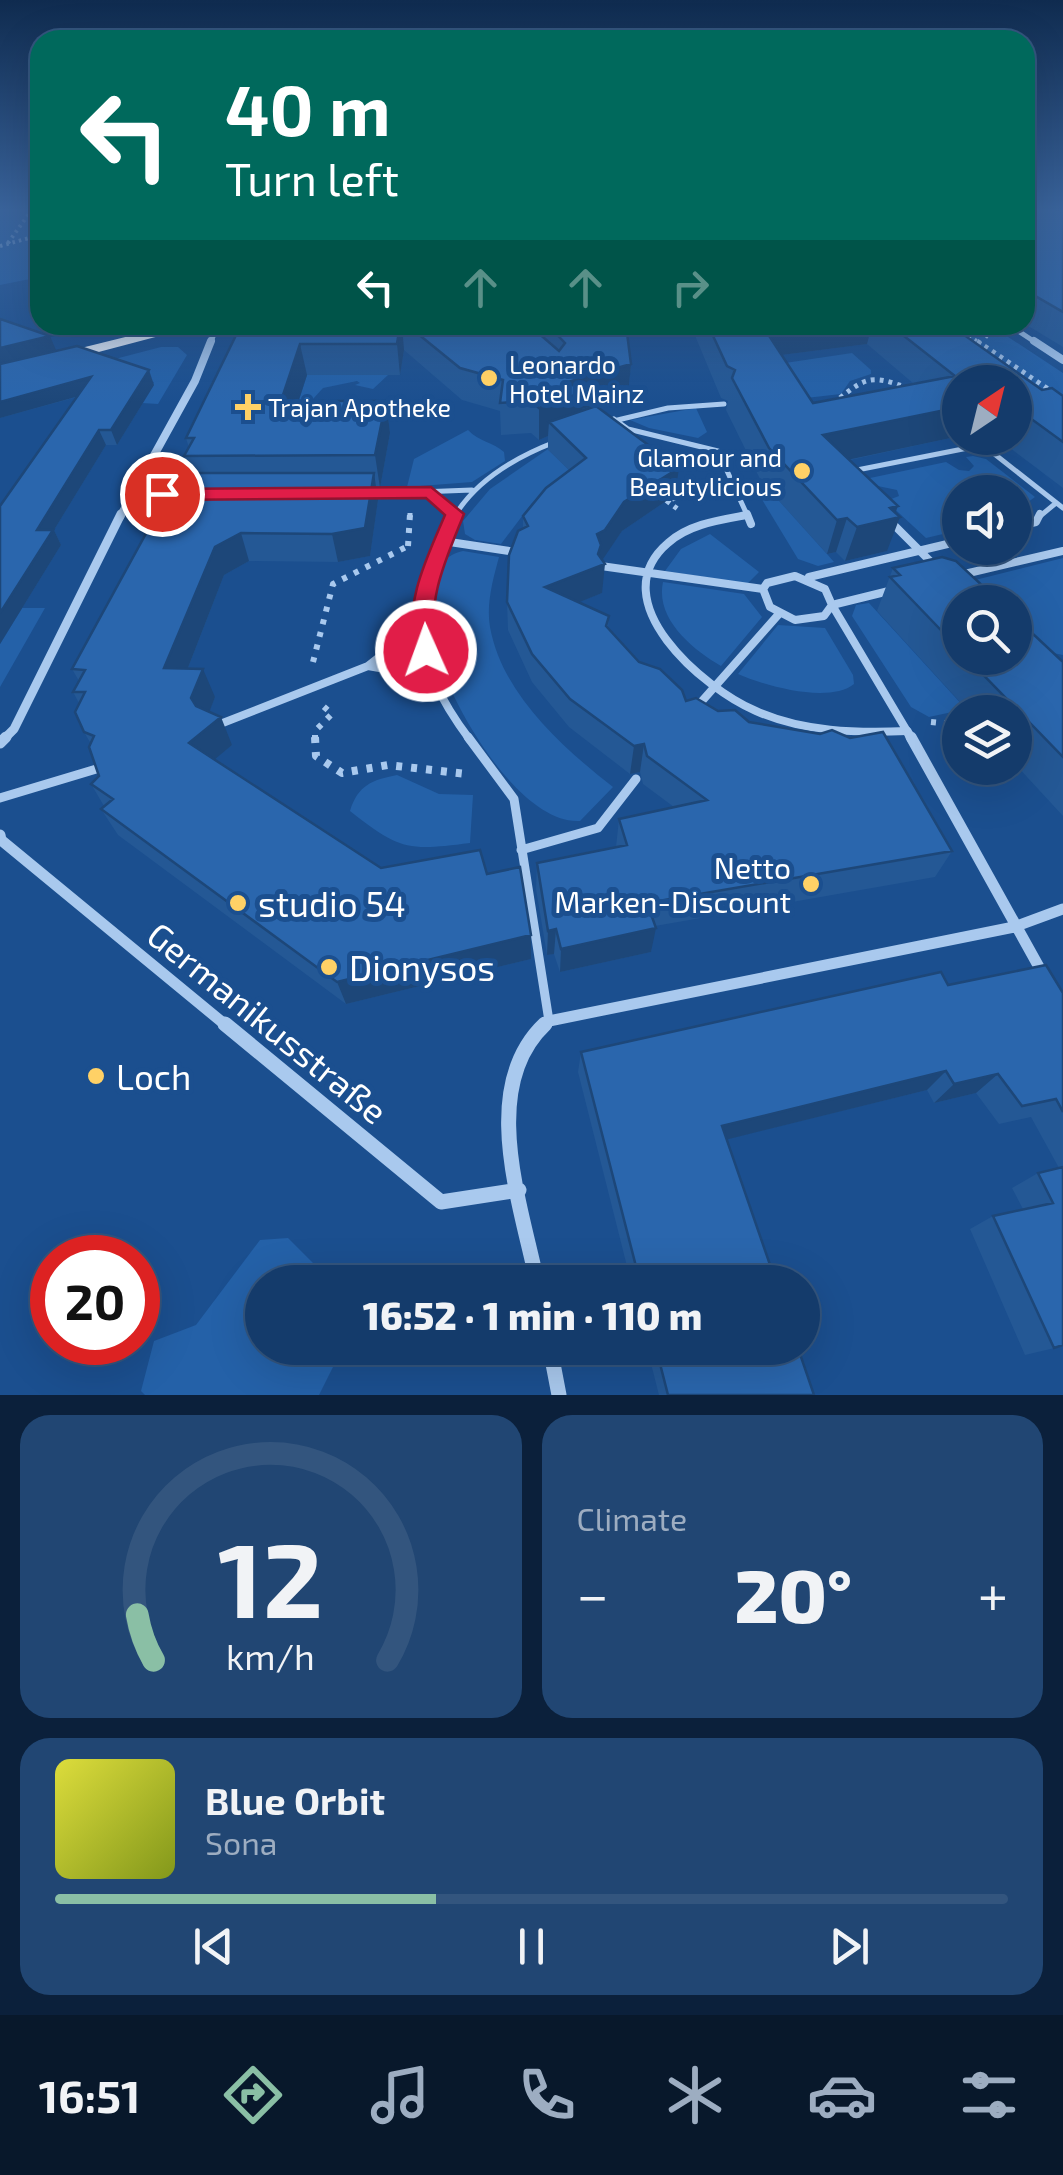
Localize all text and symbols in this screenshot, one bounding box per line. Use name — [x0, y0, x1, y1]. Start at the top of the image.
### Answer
text: 40 m — [225, 66, 391, 150]
icon: left — [60, 70, 190, 200]
text: Turn left — [225, 151, 399, 205]
icon: left — [348, 260, 403, 315]
icon: ahead — [453, 260, 508, 315]
icon: ahead — [558, 260, 613, 315]
icon: right — [663, 260, 718, 315]
place label: Leonardo Hotel Mainz — [509, 349, 644, 408]
north arrow — [942, 365, 1032, 455]
map controls — [942, 365, 1032, 785]
marker: Leonardo Hotel Mainz — [478, 367, 500, 389]
place label: Trajan Apotheke — [268, 392, 451, 422]
marker: Trajan Apotheke — [237, 396, 259, 418]
place label: Glamour and Beautylicious — [629, 442, 782, 501]
pin — [120, 452, 205, 537]
marker: Glamour and Beautylicious — [791, 460, 813, 482]
icon: arrive — [135, 467, 190, 522]
button: sound — [942, 475, 1032, 565]
button: search — [942, 585, 1032, 675]
position arrow — [374, 599, 478, 703]
button: layers — [942, 695, 1032, 785]
place label: Netto Marken-Discount — [554, 849, 791, 919]
marker: Netto Marken-Discount — [800, 873, 822, 895]
place label: studio 54 — [258, 882, 406, 924]
marker: studio 54 — [227, 892, 249, 914]
street label: Germanikusstraße — [140, 913, 396, 1131]
place label: Dionysos — [349, 946, 495, 988]
marker: Dionysos — [318, 956, 340, 978]
place label: Loch — [116, 1055, 191, 1097]
marker: Loch — [85, 1065, 107, 1087]
speed limit sign: 20 — [30, 1235, 160, 1365]
text: 16:52 · 1 min · 110 m — [363, 1292, 702, 1338]
text: Climate — [577, 1499, 687, 1537]
text: 12 — [218, 1514, 323, 1639]
text: 20° — [734, 1548, 852, 1638]
text: − — [577, 1560, 609, 1626]
text: + — [978, 1560, 1008, 1626]
text: km/h — [226, 1634, 315, 1677]
text: Blue Orbit — [205, 1777, 385, 1823]
text: Sona — [205, 1823, 277, 1861]
icon: previous — [186, 1919, 241, 1974]
icon: pause — [504, 1919, 559, 1974]
icon: next — [822, 1919, 877, 1974]
icon: directions — [218, 2060, 288, 2130]
icon: music — [365, 2060, 435, 2130]
icon: phone — [512, 2060, 582, 2130]
icon: climate — [660, 2060, 730, 2130]
icon: car — [807, 2060, 877, 2130]
icon: filters — [954, 2060, 1024, 2130]
text: 16:51 — [39, 2068, 140, 2122]

